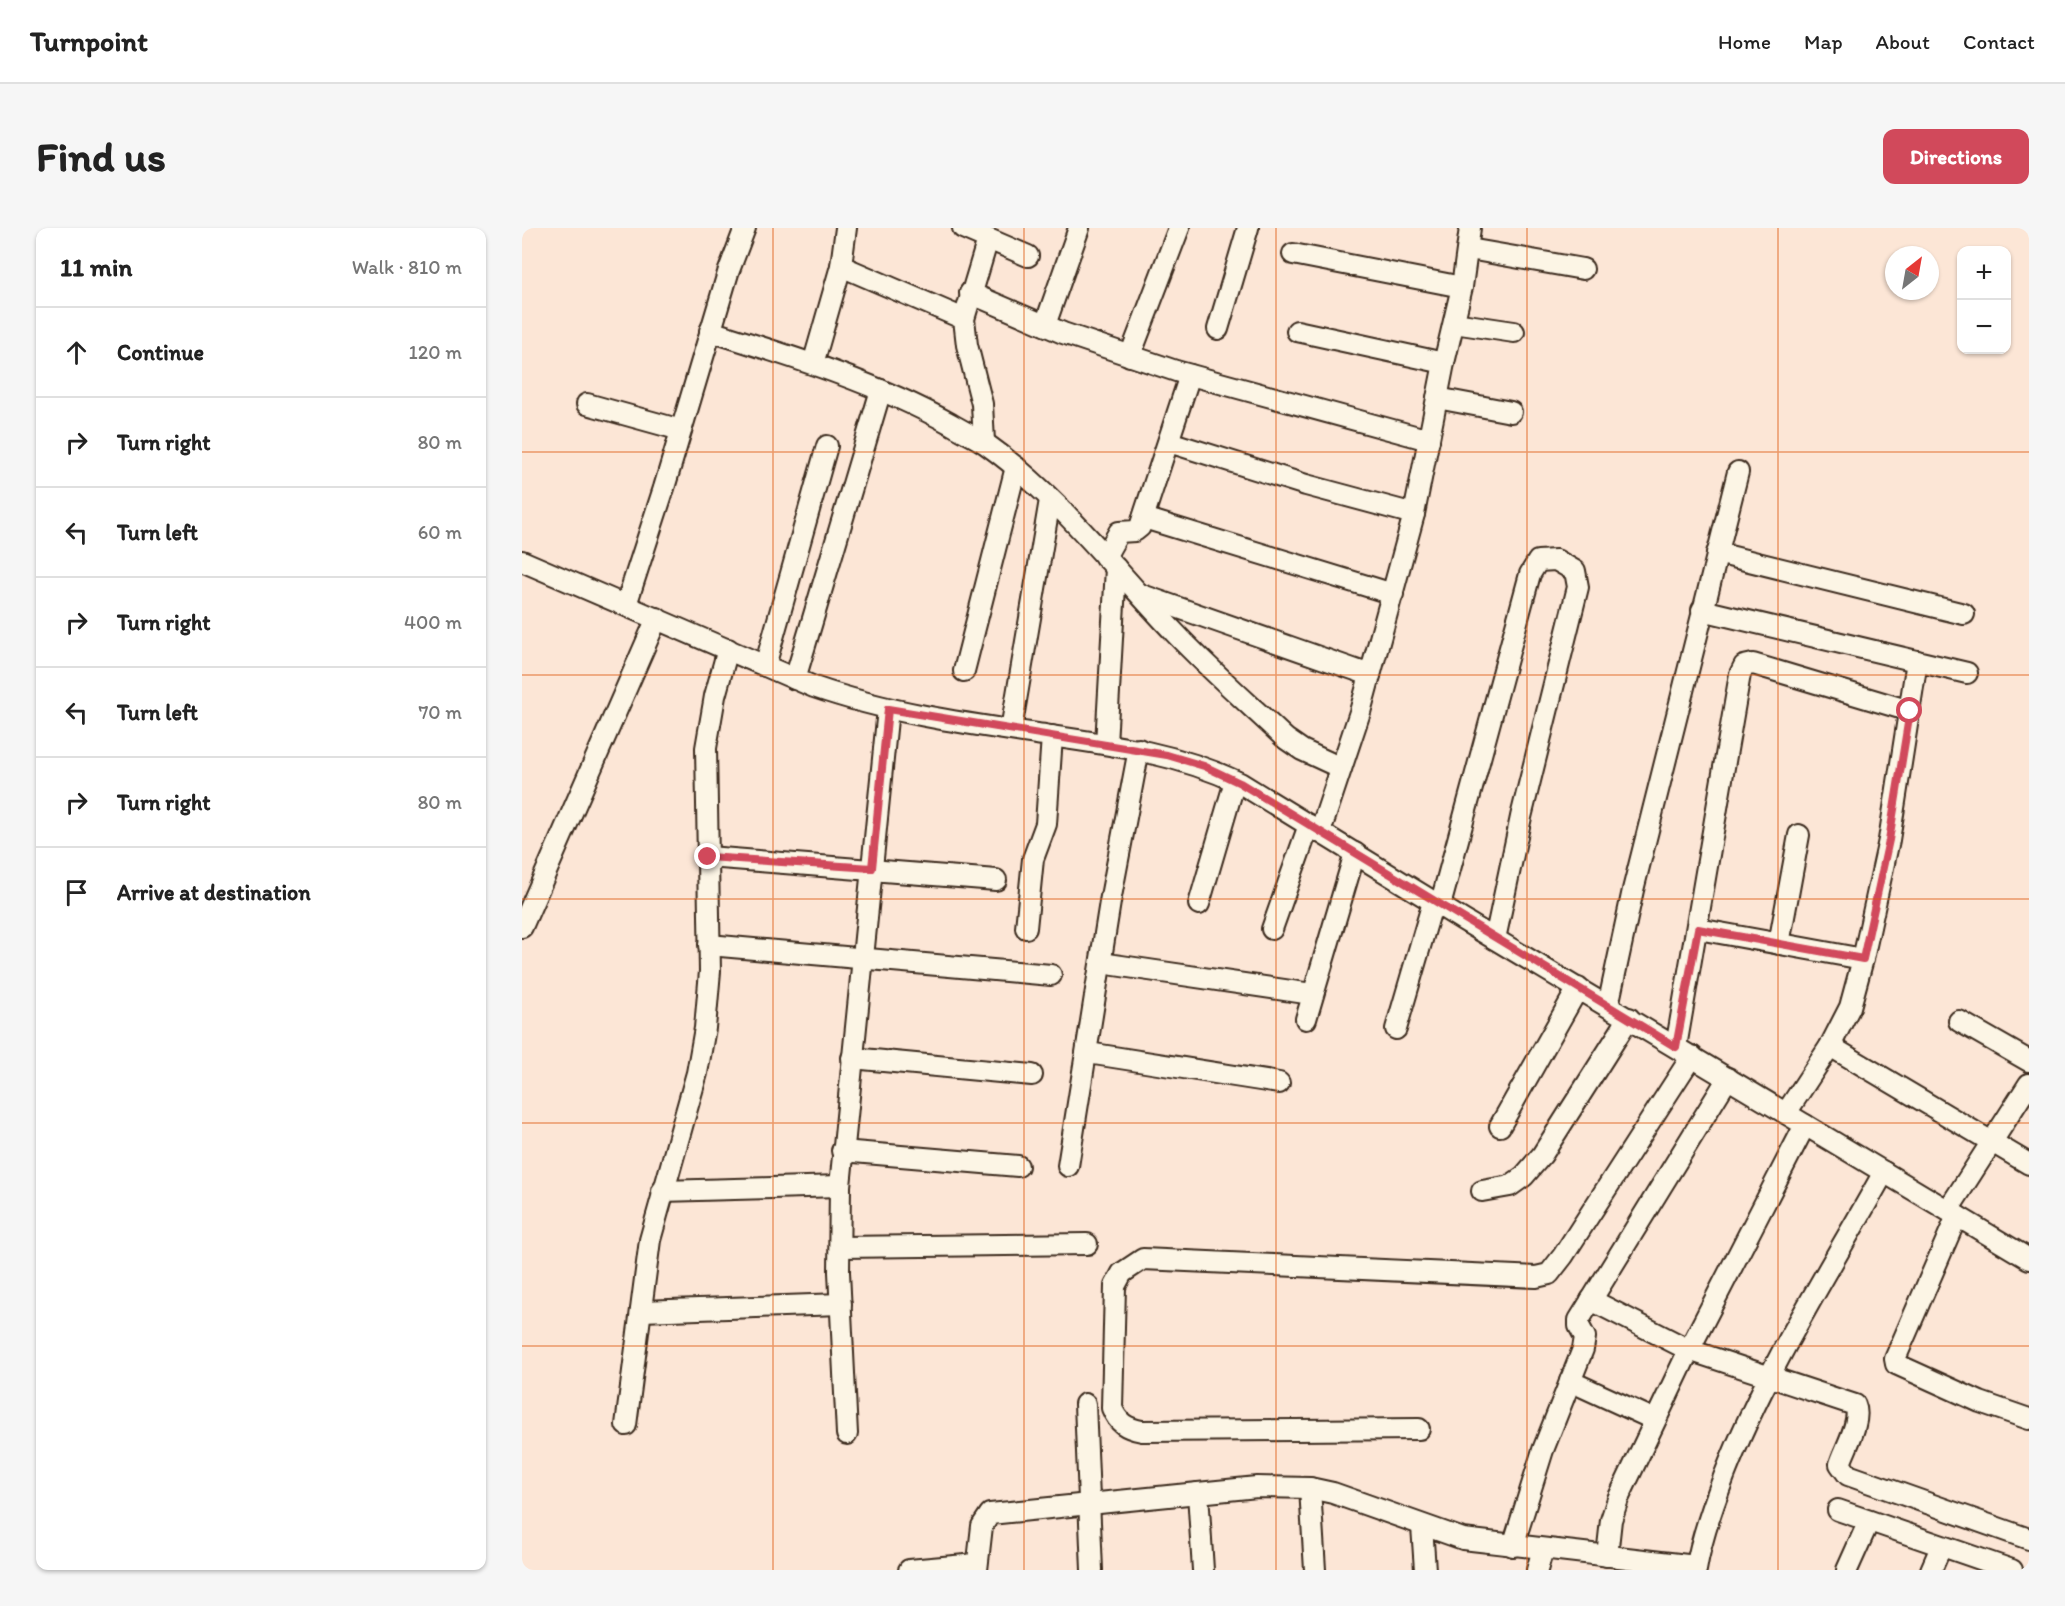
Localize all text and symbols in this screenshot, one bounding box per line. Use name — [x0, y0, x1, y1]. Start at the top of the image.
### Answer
text: Turnpoint — [30, 24, 148, 58]
text: Home — [1718, 29, 1771, 54]
text: Map — [1804, 29, 1843, 54]
text: About — [1876, 29, 1930, 54]
text: Contact — [1963, 29, 2035, 54]
button: Directions — [1883, 129, 2029, 184]
text: Find us — [36, 131, 166, 182]
north arrow — [1885, 246, 1939, 300]
map controls — [1957, 246, 2011, 354]
button: + — [1957, 246, 2011, 300]
text: 11 min — [60, 251, 132, 283]
text: Walk · 810 m — [352, 255, 462, 279]
button: − — [1957, 300, 2011, 354]
icon: ahead — [60, 336, 93, 369]
text: Continue — [117, 339, 204, 366]
text: 120 m — [409, 340, 462, 364]
icon: right — [60, 426, 93, 459]
text: Turn right — [117, 429, 211, 456]
text: 80 m — [417, 430, 462, 454]
icon: left — [60, 516, 93, 549]
text: Turn left — [117, 519, 198, 546]
text: 60 m — [418, 520, 462, 544]
icon: right — [60, 606, 93, 639]
text: Turn right — [117, 609, 211, 636]
text: 400 m — [404, 610, 462, 634]
icon: left — [60, 696, 93, 729]
route start — [1896, 697, 1922, 723]
text: Turn left — [117, 699, 198, 726]
text: 70 m — [418, 700, 462, 724]
icon: right — [60, 786, 93, 819]
text: Turn right — [117, 789, 211, 816]
text: 80 m — [417, 790, 462, 814]
route end — [694, 843, 720, 869]
icon: arrive — [60, 876, 93, 909]
text: Arrive at destination — [117, 879, 311, 906]

